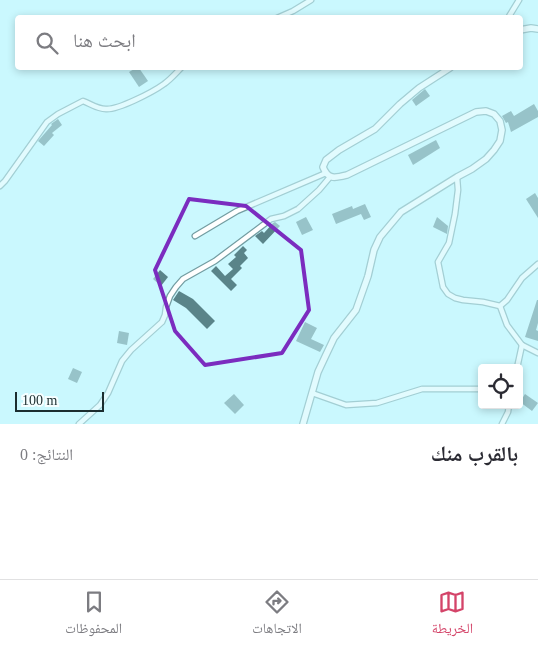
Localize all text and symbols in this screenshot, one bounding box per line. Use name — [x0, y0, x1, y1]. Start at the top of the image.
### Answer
search box — [15, 15, 523, 70]
icon: search — [33, 29, 61, 57]
text: ابحث هنا — [73, 30, 136, 51]
map controls — [478, 364, 523, 409]
button: locate — [478, 364, 523, 409]
scale bar — [15, 389, 104, 412]
text: 100 m — [22, 393, 57, 408]
text: بالقرب منك — [431, 442, 518, 466]
text: النتائج: 0 — [20, 446, 73, 463]
tab: المحفوظات — [65, 588, 122, 642]
tab: الاتجاهات — [252, 588, 302, 642]
tab: الخريطة — [432, 588, 473, 642]

